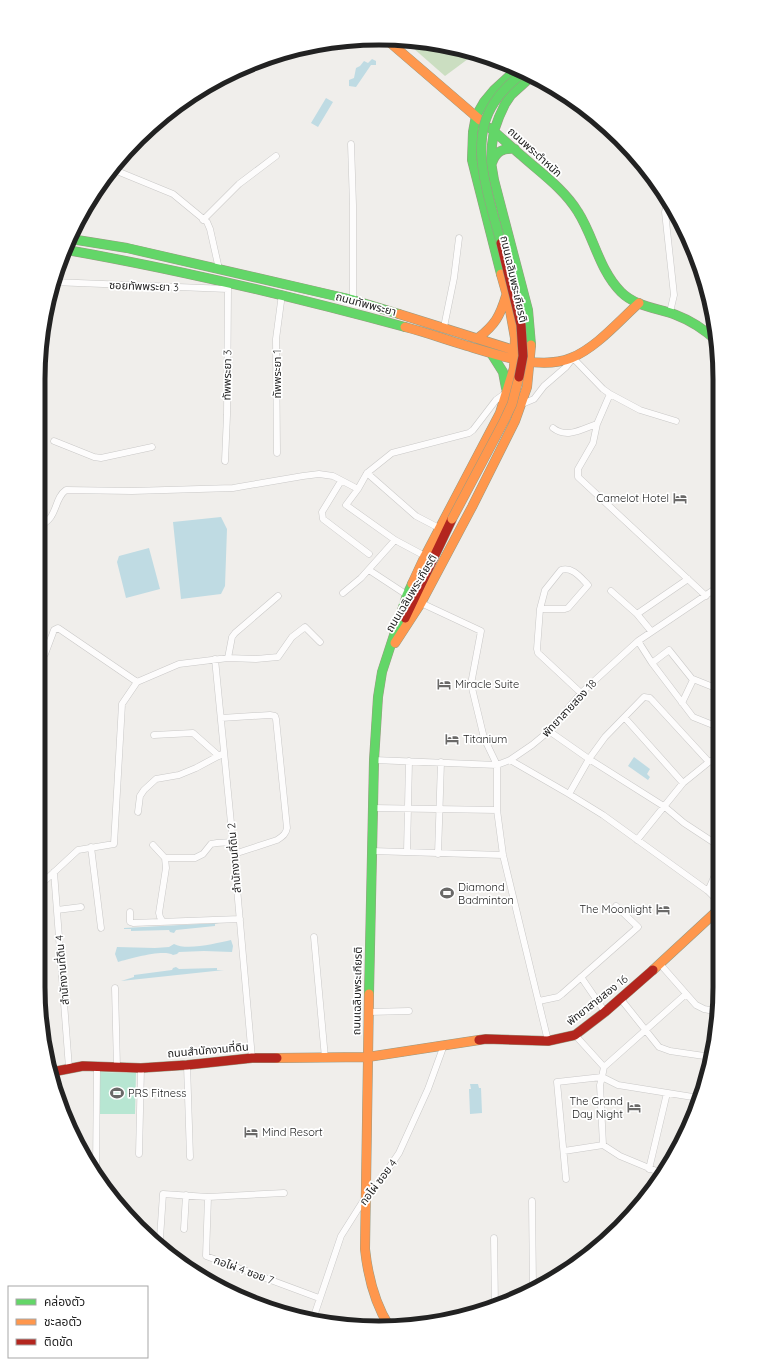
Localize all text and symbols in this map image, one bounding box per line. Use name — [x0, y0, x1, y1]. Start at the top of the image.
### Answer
street label: ถนนพระตำหนัก — [505, 124, 565, 180]
street label: ถนนเฉลิมพระเกียรติ — [497, 234, 531, 324]
street label: ซอยทัพพระยา 3 — [109, 278, 179, 294]
street label: ถนนทัพพระยา — [334, 289, 398, 319]
street label: ทัพพระยา 3 — [220, 349, 234, 401]
street label: ทัพพระยา 1 — [270, 349, 284, 399]
hotel icon: Camelot Hotel — [672, 490, 688, 506]
place label: Camelot Hotel — [596, 491, 669, 505]
street label: ถนนเฉลิมพระเกียรติ — [382, 552, 440, 634]
hotel icon: Miracle Suite — [436, 676, 452, 692]
street label: พัทยาสายสอง 18 — [539, 676, 599, 740]
place label: Miracle Suite — [455, 677, 519, 691]
hotel icon: Titanium — [444, 731, 460, 747]
place label: Titanium — [463, 732, 507, 746]
street label: สำนักงานที่ดิน 2 — [223, 822, 244, 894]
place label: Diamond Badminton — [458, 880, 514, 907]
sports icon: Diamond Badminton — [439, 885, 455, 901]
hotel icon: The Moonlight — [655, 901, 671, 917]
place label: The Moonlight — [579, 902, 652, 916]
street label: สำนักงานที่ดิน 4 — [51, 934, 72, 1006]
street label: ถนนเฉลิมพระเกียรติ — [349, 947, 365, 1035]
street label: พัทยาสายสอง 16 — [563, 972, 631, 1028]
street label: ถนนสำนักงานที่ดิน — [167, 1038, 249, 1061]
sports icon: PRS Fitness — [109, 1085, 125, 1101]
place label: PRS Fitness — [128, 1086, 186, 1100]
place label: The Grand Day Night — [569, 1094, 623, 1121]
hotel icon: The Grand Day Night — [626, 1099, 642, 1115]
hotel icon: Mind Resort — [243, 1124, 259, 1140]
place label: Mind Resort — [262, 1125, 323, 1139]
street label: กอไผ่ ซอย 4 — [356, 1156, 400, 1208]
street label: กอไผ่ 4 ซอย 7 — [212, 1253, 276, 1287]
legend — [8, 1286, 148, 1358]
text: คล่องตัว — [44, 1294, 85, 1309]
text: ชะลอตัว — [44, 1314, 82, 1329]
text: ติดขัด — [44, 1334, 73, 1349]

